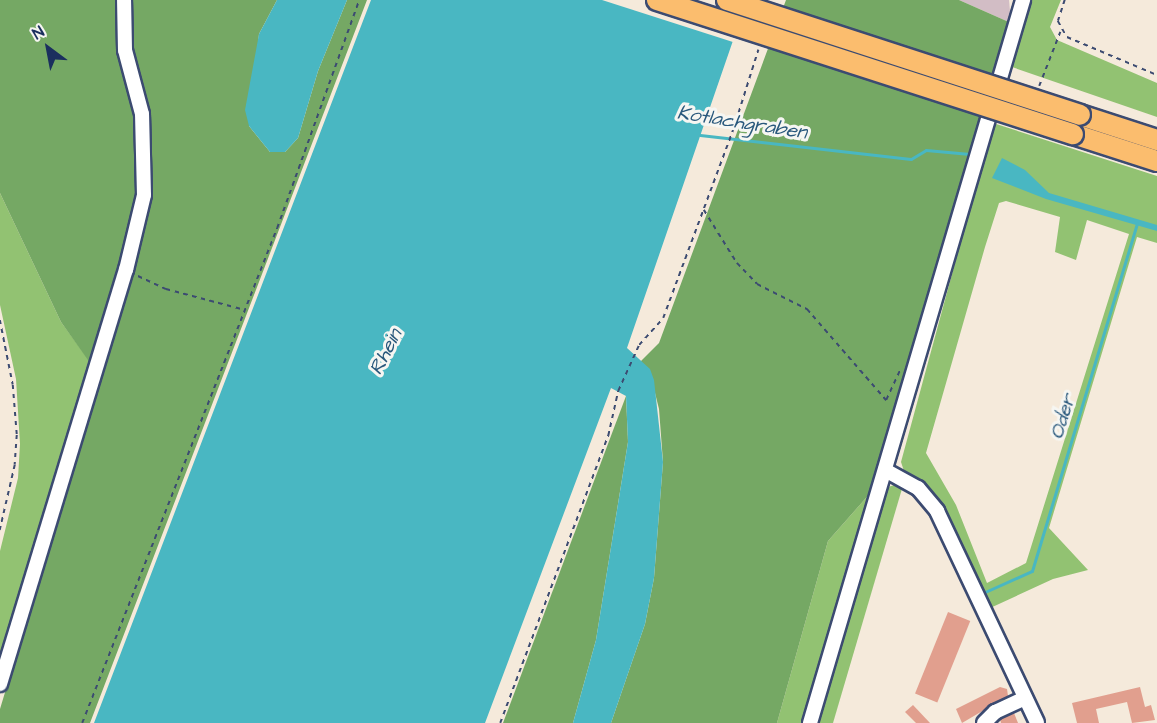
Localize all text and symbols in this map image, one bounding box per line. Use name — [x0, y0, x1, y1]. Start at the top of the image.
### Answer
north arrow — [18, 18, 78, 78]
text: N — [28, 21, 49, 45]
water label: Kotlachgraben — [675, 101, 809, 145]
water label: Rhein — [364, 325, 408, 379]
water label: Oder — [1045, 392, 1081, 442]

